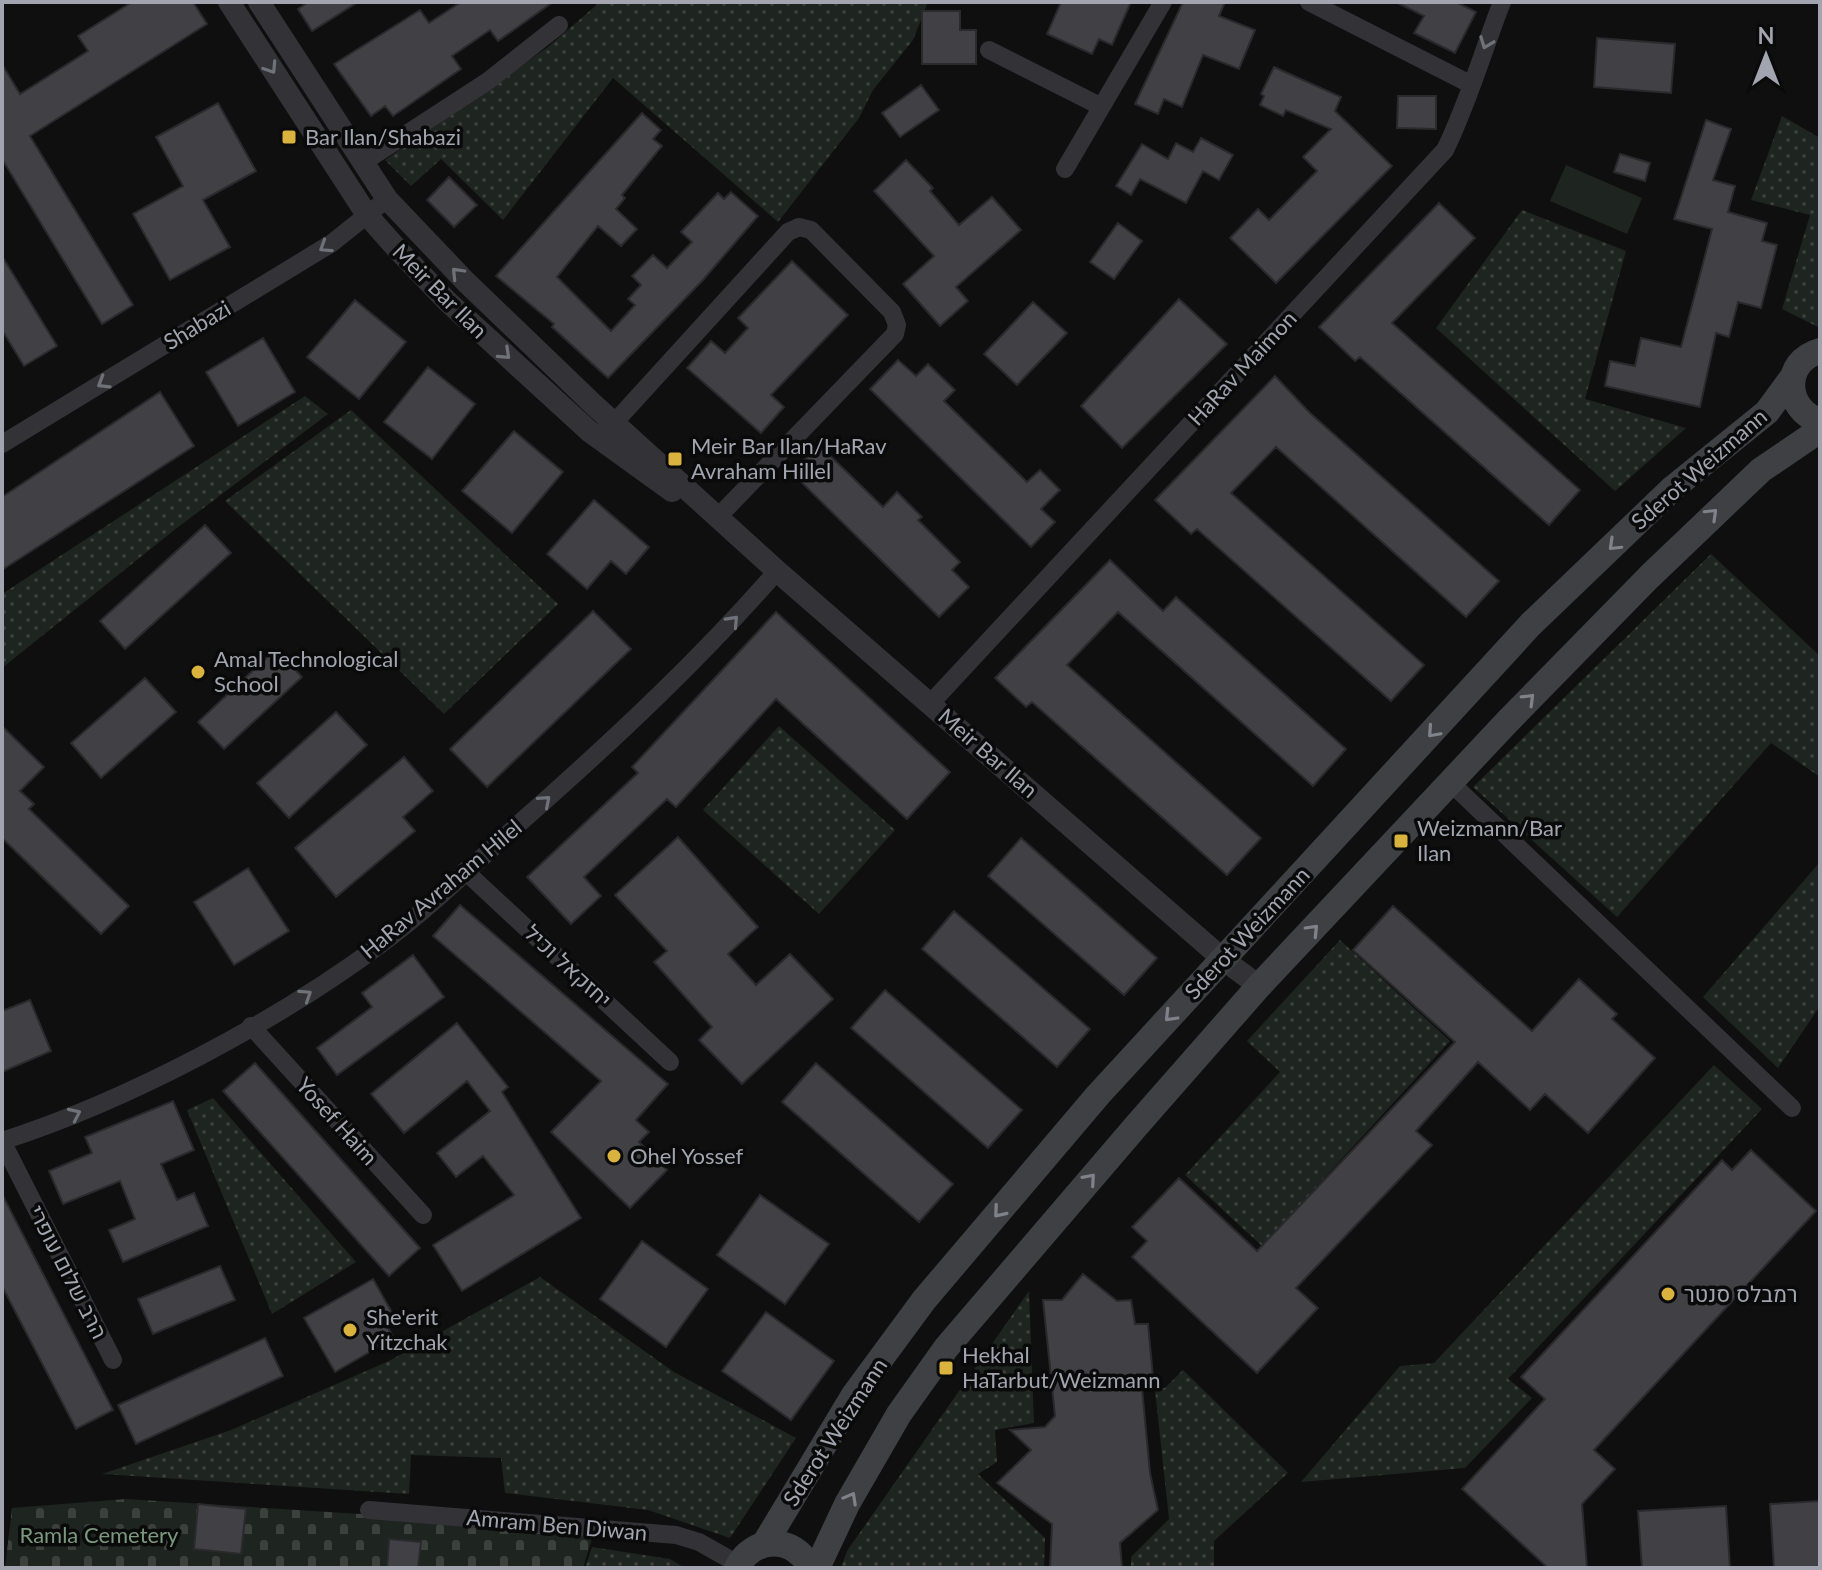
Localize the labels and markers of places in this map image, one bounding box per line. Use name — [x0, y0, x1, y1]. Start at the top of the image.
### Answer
place label: Bar Ilan/Shabazi — [305, 123, 461, 150]
marker: Bar Ilan/Shabazi — [280, 128, 298, 146]
place label: Meir Bar Ilan/HaRav Avraham Hillel — [691, 432, 887, 484]
marker: Meir Bar Ilan/HaRav Avraham Hillel — [666, 450, 684, 468]
place label: Amal Technological School — [214, 645, 398, 697]
marker: Amal Technological School — [189, 663, 207, 681]
place label: Weizmann/Bar Ilan — [1417, 814, 1562, 866]
marker: Weizmann/Bar Ilan — [1392, 832, 1410, 850]
place label: Ohel Yossef — [630, 1142, 744, 1169]
marker: Ohel Yossef — [605, 1147, 623, 1165]
place label: רמבלס סנטר — [1684, 1280, 1798, 1307]
marker: רמבלס סנטר — [1659, 1285, 1677, 1303]
place label: She'erit Yitzchak — [366, 1303, 448, 1355]
marker: She'erit Yitzchak — [341, 1321, 359, 1339]
place label: Hekhal HaTarbut/Weizmann — [962, 1341, 1160, 1393]
marker: Hekhal HaTarbut/Weizmann — [937, 1359, 955, 1377]

